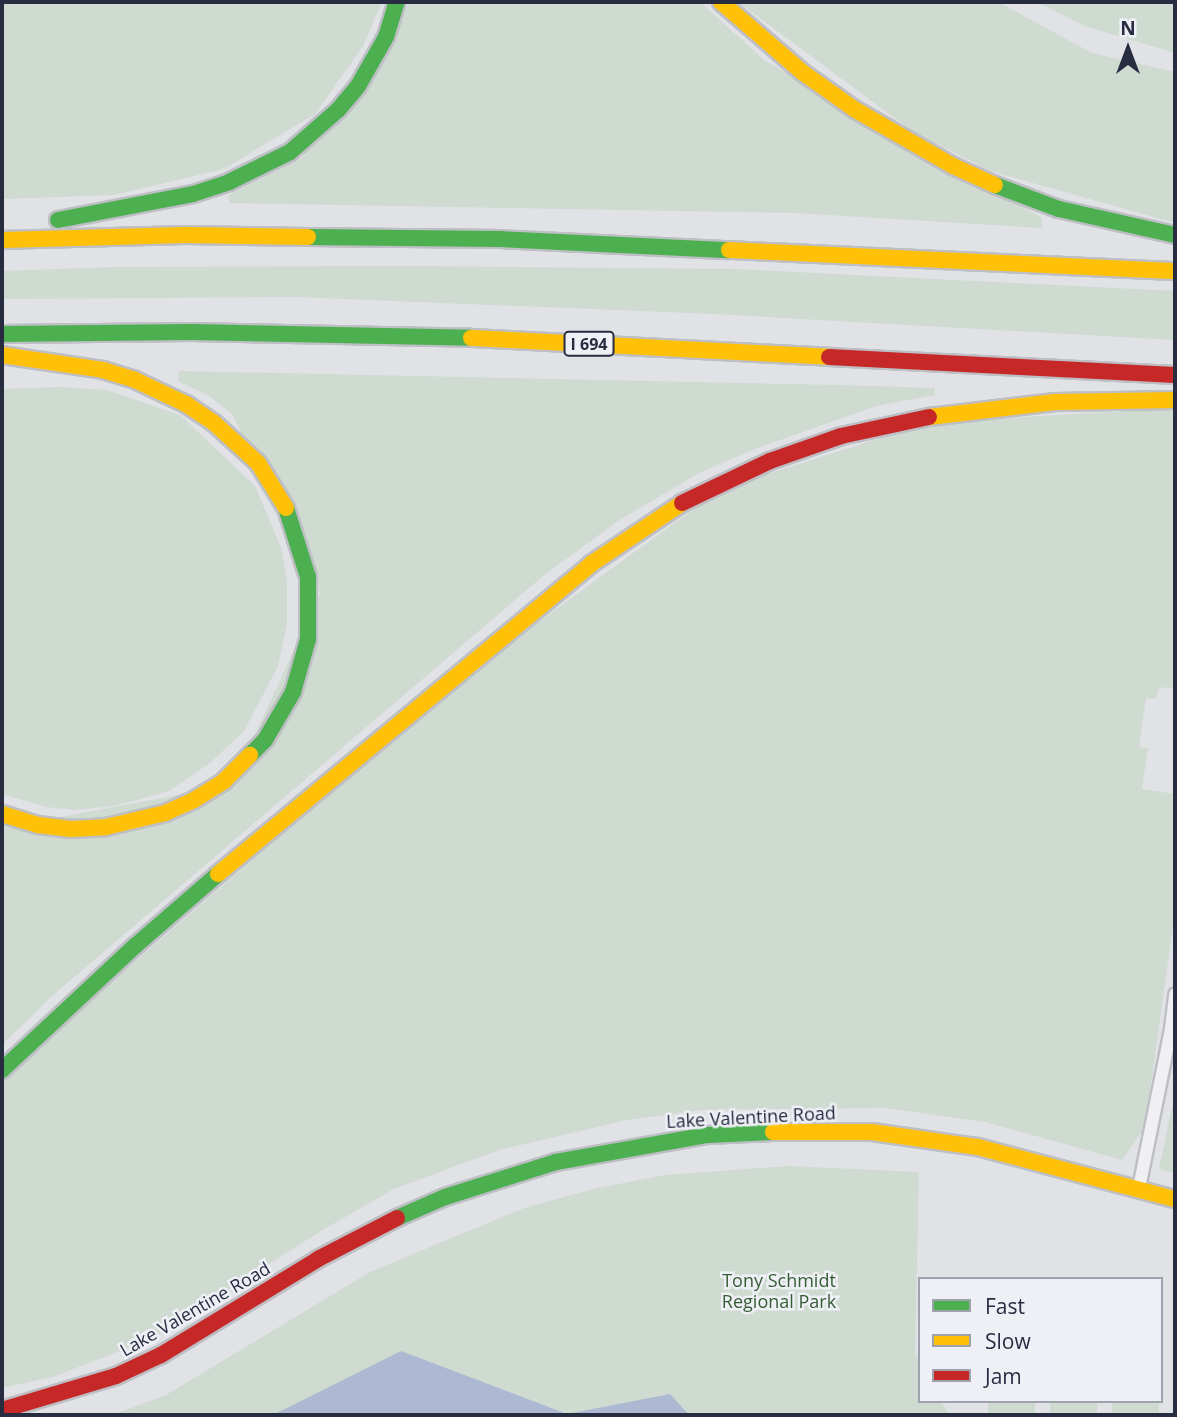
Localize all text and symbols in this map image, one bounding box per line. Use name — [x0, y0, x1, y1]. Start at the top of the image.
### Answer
north arrow — [1093, 14, 1163, 84]
text: N — [1120, 15, 1136, 41]
road number: I 694 — [563, 332, 615, 356]
street label: Lake Valentine Road — [666, 1102, 836, 1132]
street label: Lake Valentine Road — [116, 1257, 274, 1361]
park label: Tony Schmidt Regional Park — [722, 1270, 836, 1312]
legend — [918, 1277, 1163, 1403]
text: Fast — [985, 1292, 1025, 1320]
text: Slow — [985, 1327, 1031, 1355]
text: Jam — [985, 1362, 1022, 1390]

